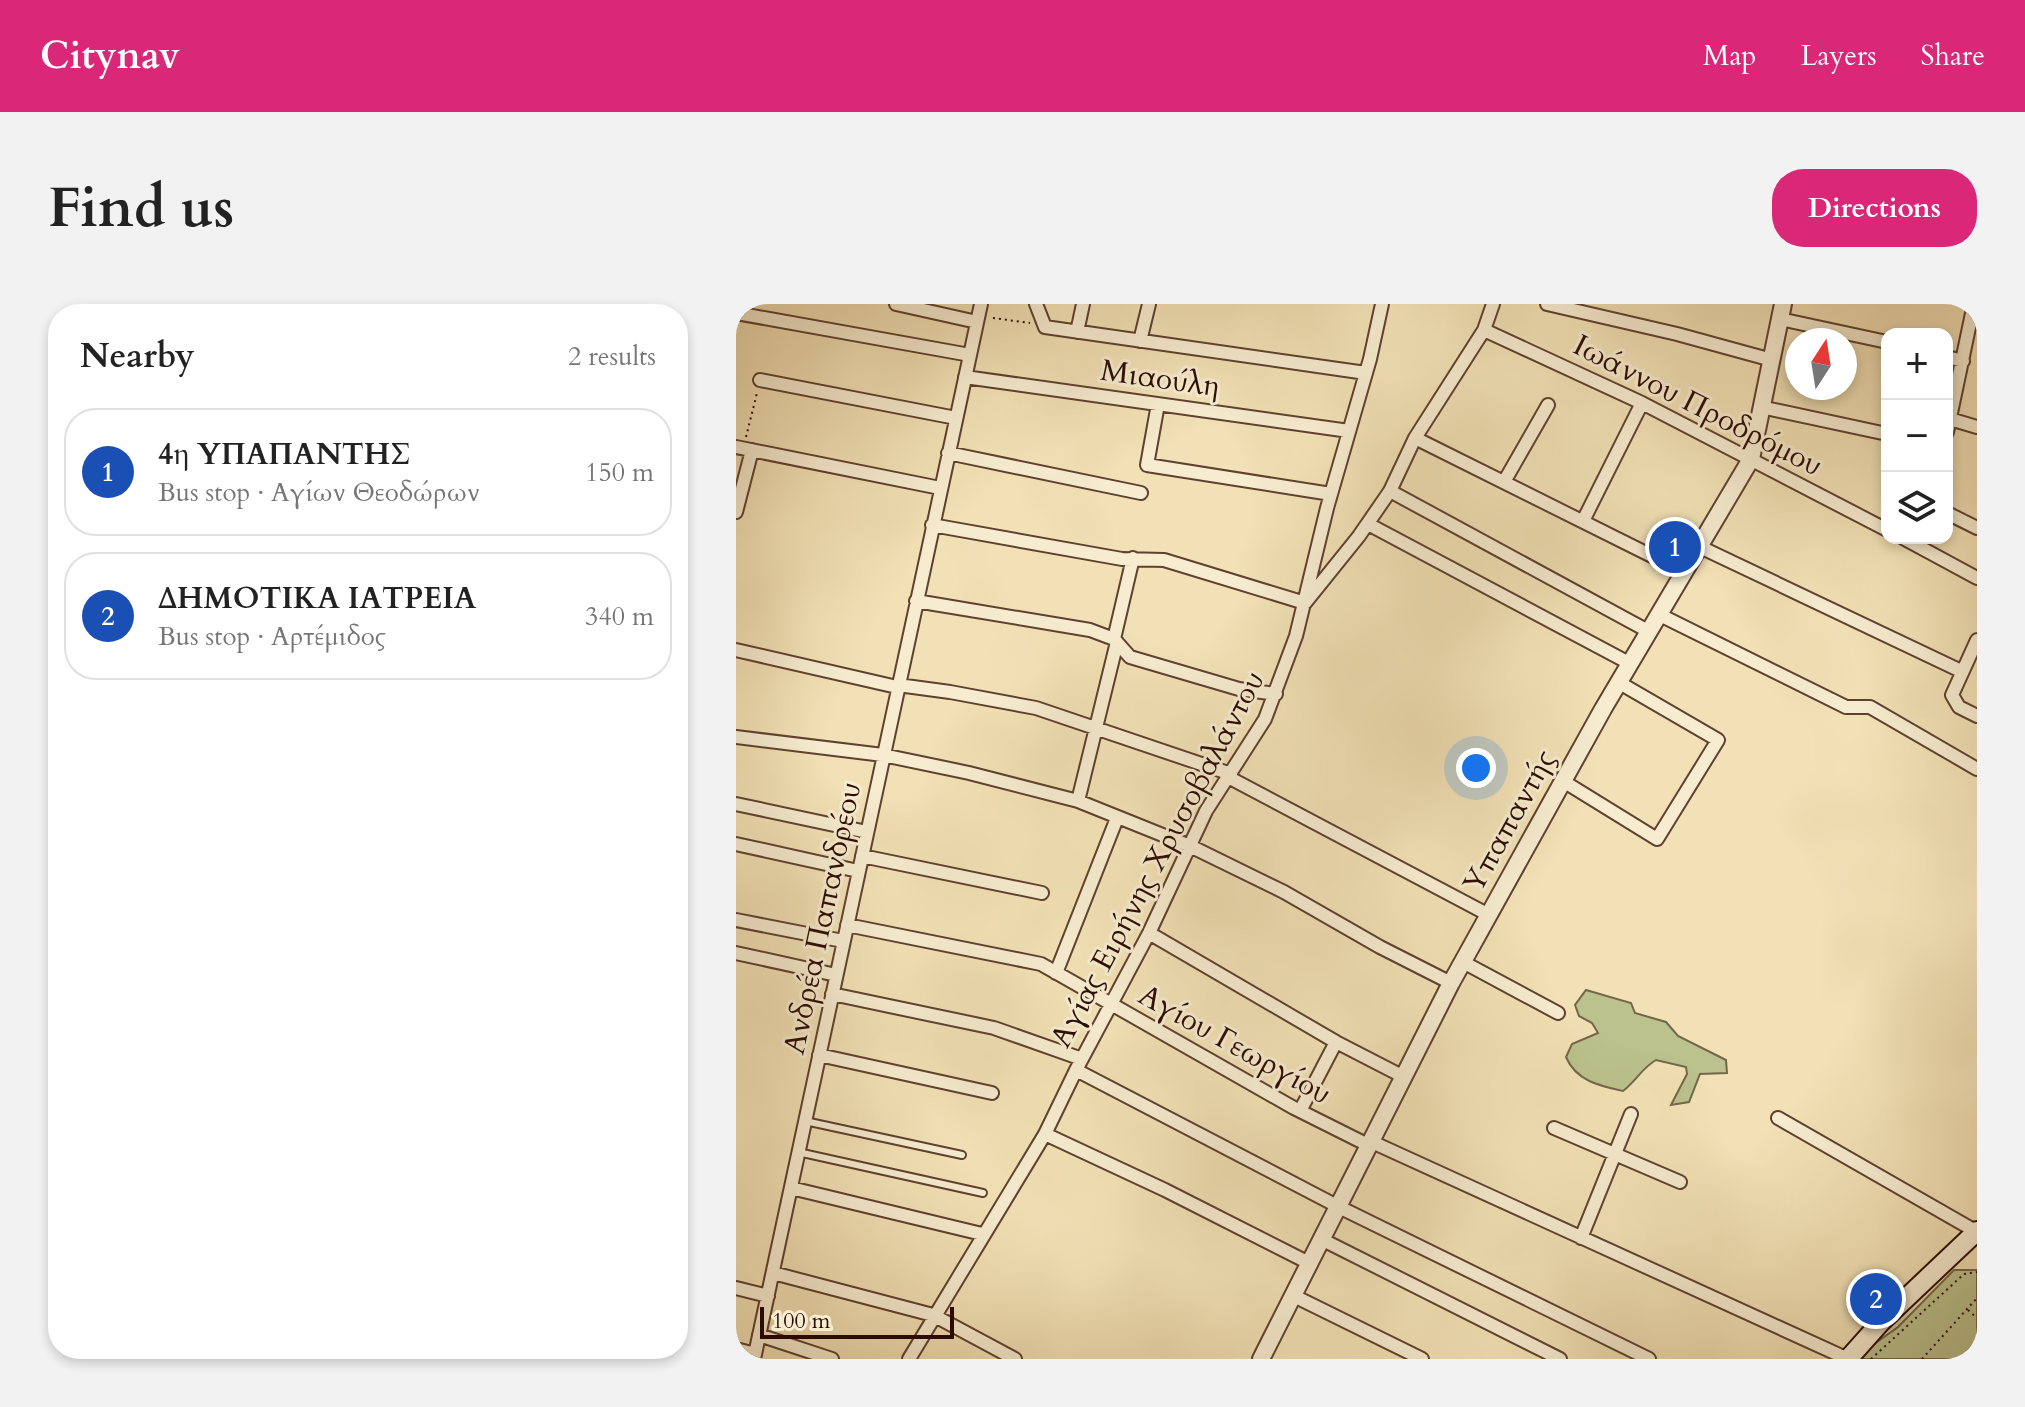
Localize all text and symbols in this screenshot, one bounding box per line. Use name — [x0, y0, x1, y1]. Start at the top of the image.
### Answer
text: Citynav — [40, 30, 180, 82]
text: Map — [1703, 37, 1756, 75]
text: Layers — [1800, 37, 1877, 75]
text: Share — [1921, 37, 1985, 75]
button: Directions — [1772, 169, 1977, 247]
text: Find us — [48, 171, 234, 246]
street label: Ιωάννου Προδρόμου — [1566, 325, 1829, 486]
north arrow — [1785, 328, 1857, 400]
map controls — [1881, 328, 1953, 544]
button: + — [1881, 328, 1953, 400]
text: Nearby — [80, 333, 195, 379]
text: 2 results — [568, 339, 656, 374]
street label: Μιαούλη — [1098, 350, 1222, 407]
button: − — [1881, 400, 1953, 472]
text: 4η ΥΠΑΠΑΝΤΗΣ — [158, 434, 411, 475]
text: 1 — [101, 455, 115, 490]
text: 150 m — [585, 455, 654, 490]
button: layers — [1881, 472, 1953, 544]
text: Bus stop · Αγίων Θεοδώρων — [158, 475, 480, 510]
pin: 1 — [1649, 517, 1701, 577]
text: ΔΗΜΟΤΙΚΑ ΙΑΤΡΕΙΑ — [158, 578, 476, 619]
text: 2 — [101, 599, 115, 634]
text: 340 m — [585, 599, 654, 634]
text: Bus stop · Αρτέμιδος — [158, 619, 386, 654]
street label: Αγίας Ειρήνης Χρυσοβαλάντου — [1041, 664, 1274, 1055]
street label: Υπαπαντής — [1453, 742, 1566, 900]
your location — [1456, 748, 1496, 788]
street label: Ανδρέα Παπανδρέου — [774, 778, 871, 1058]
street label: Αγίου Γεωργίου — [1131, 975, 1338, 1114]
pin: 2 — [1850, 1269, 1902, 1329]
scale bar — [760, 1303, 954, 1339]
text: 100 m — [772, 1306, 830, 1336]

